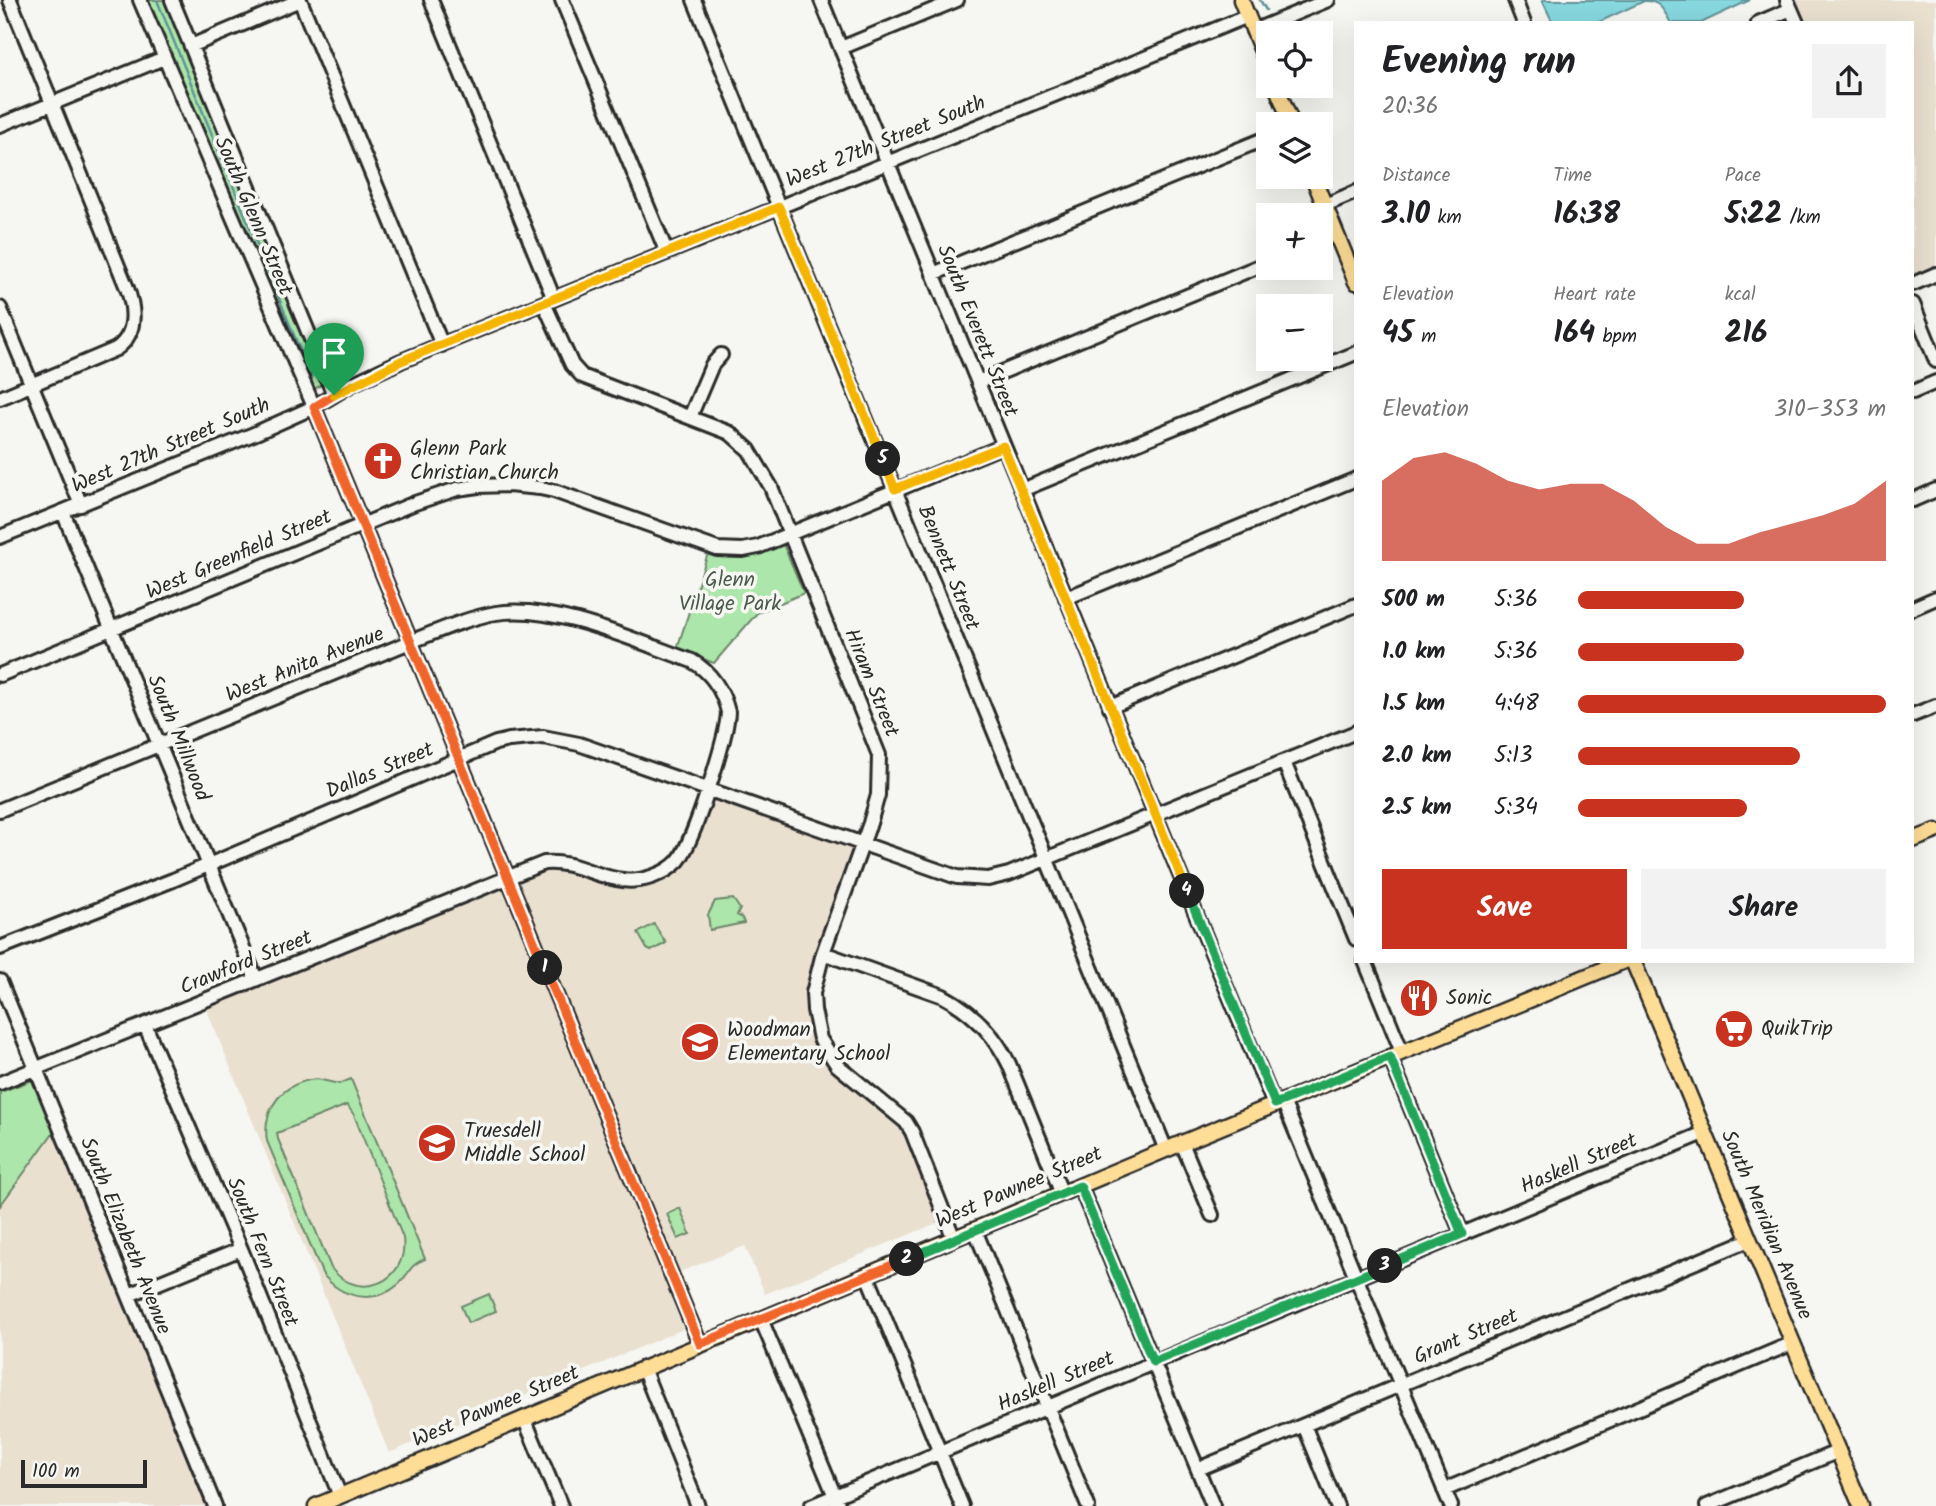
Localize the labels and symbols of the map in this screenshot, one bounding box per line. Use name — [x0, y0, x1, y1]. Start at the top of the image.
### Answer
street label: West 27th Street South — [781, 87, 991, 197]
street label: South Glenn Street — [205, 131, 302, 302]
street label: South Everett Street — [927, 240, 1027, 423]
pin — [304, 323, 364, 395]
street label: West 27th Street South — [67, 389, 275, 503]
place label: Glenn Park Christian Church — [410, 433, 559, 490]
church icon: Glenn Park Christian Church — [362, 440, 404, 482]
pin: 5 — [866, 442, 900, 476]
street label: Bennett Street — [908, 500, 988, 636]
street label: West Greenfield Street — [141, 501, 338, 609]
park label: Glenn Village Park — [679, 564, 781, 621]
street label: West Anita Avenue — [221, 618, 390, 712]
street label: Hiram Street — [834, 624, 908, 743]
street label: South Millwood — [138, 670, 219, 807]
street label: Dallas Street — [321, 733, 440, 808]
pin: 4 — [1170, 874, 1204, 908]
street label: Crawford Street — [175, 921, 318, 1005]
pin: 1 — [528, 950, 562, 986]
restaurant icon: Sonic — [1398, 977, 1440, 1019]
place label: Sonic — [1446, 982, 1492, 1015]
supermarket icon: QuikTrip — [1713, 1008, 1755, 1050]
place label: QuikTrip — [1761, 1013, 1833, 1046]
place label: Woodman Elementary School — [727, 1014, 890, 1071]
school or university icon: Woodman Elementary School — [679, 1021, 721, 1063]
place label: Truesdell Middle School — [464, 1115, 585, 1172]
school or university icon: Truesdell Middle School — [416, 1122, 458, 1164]
street label: Haskell Street — [1515, 1124, 1643, 1203]
street label: South Meridian Avenue — [1711, 1125, 1821, 1326]
street label: South Elizabeth Avenue — [70, 1132, 180, 1340]
street label: West Pawnee Street — [930, 1138, 1108, 1238]
street label: South Fern Street — [217, 1172, 307, 1333]
pin: 2 — [890, 1242, 925, 1276]
pin: 3 — [1368, 1248, 1402, 1284]
street label: Grant Street — [1409, 1300, 1524, 1374]
street label: Haskell Street — [992, 1342, 1120, 1421]
street label: West Pawnee Street — [407, 1357, 585, 1457]
scale bar — [21, 1457, 147, 1489]

